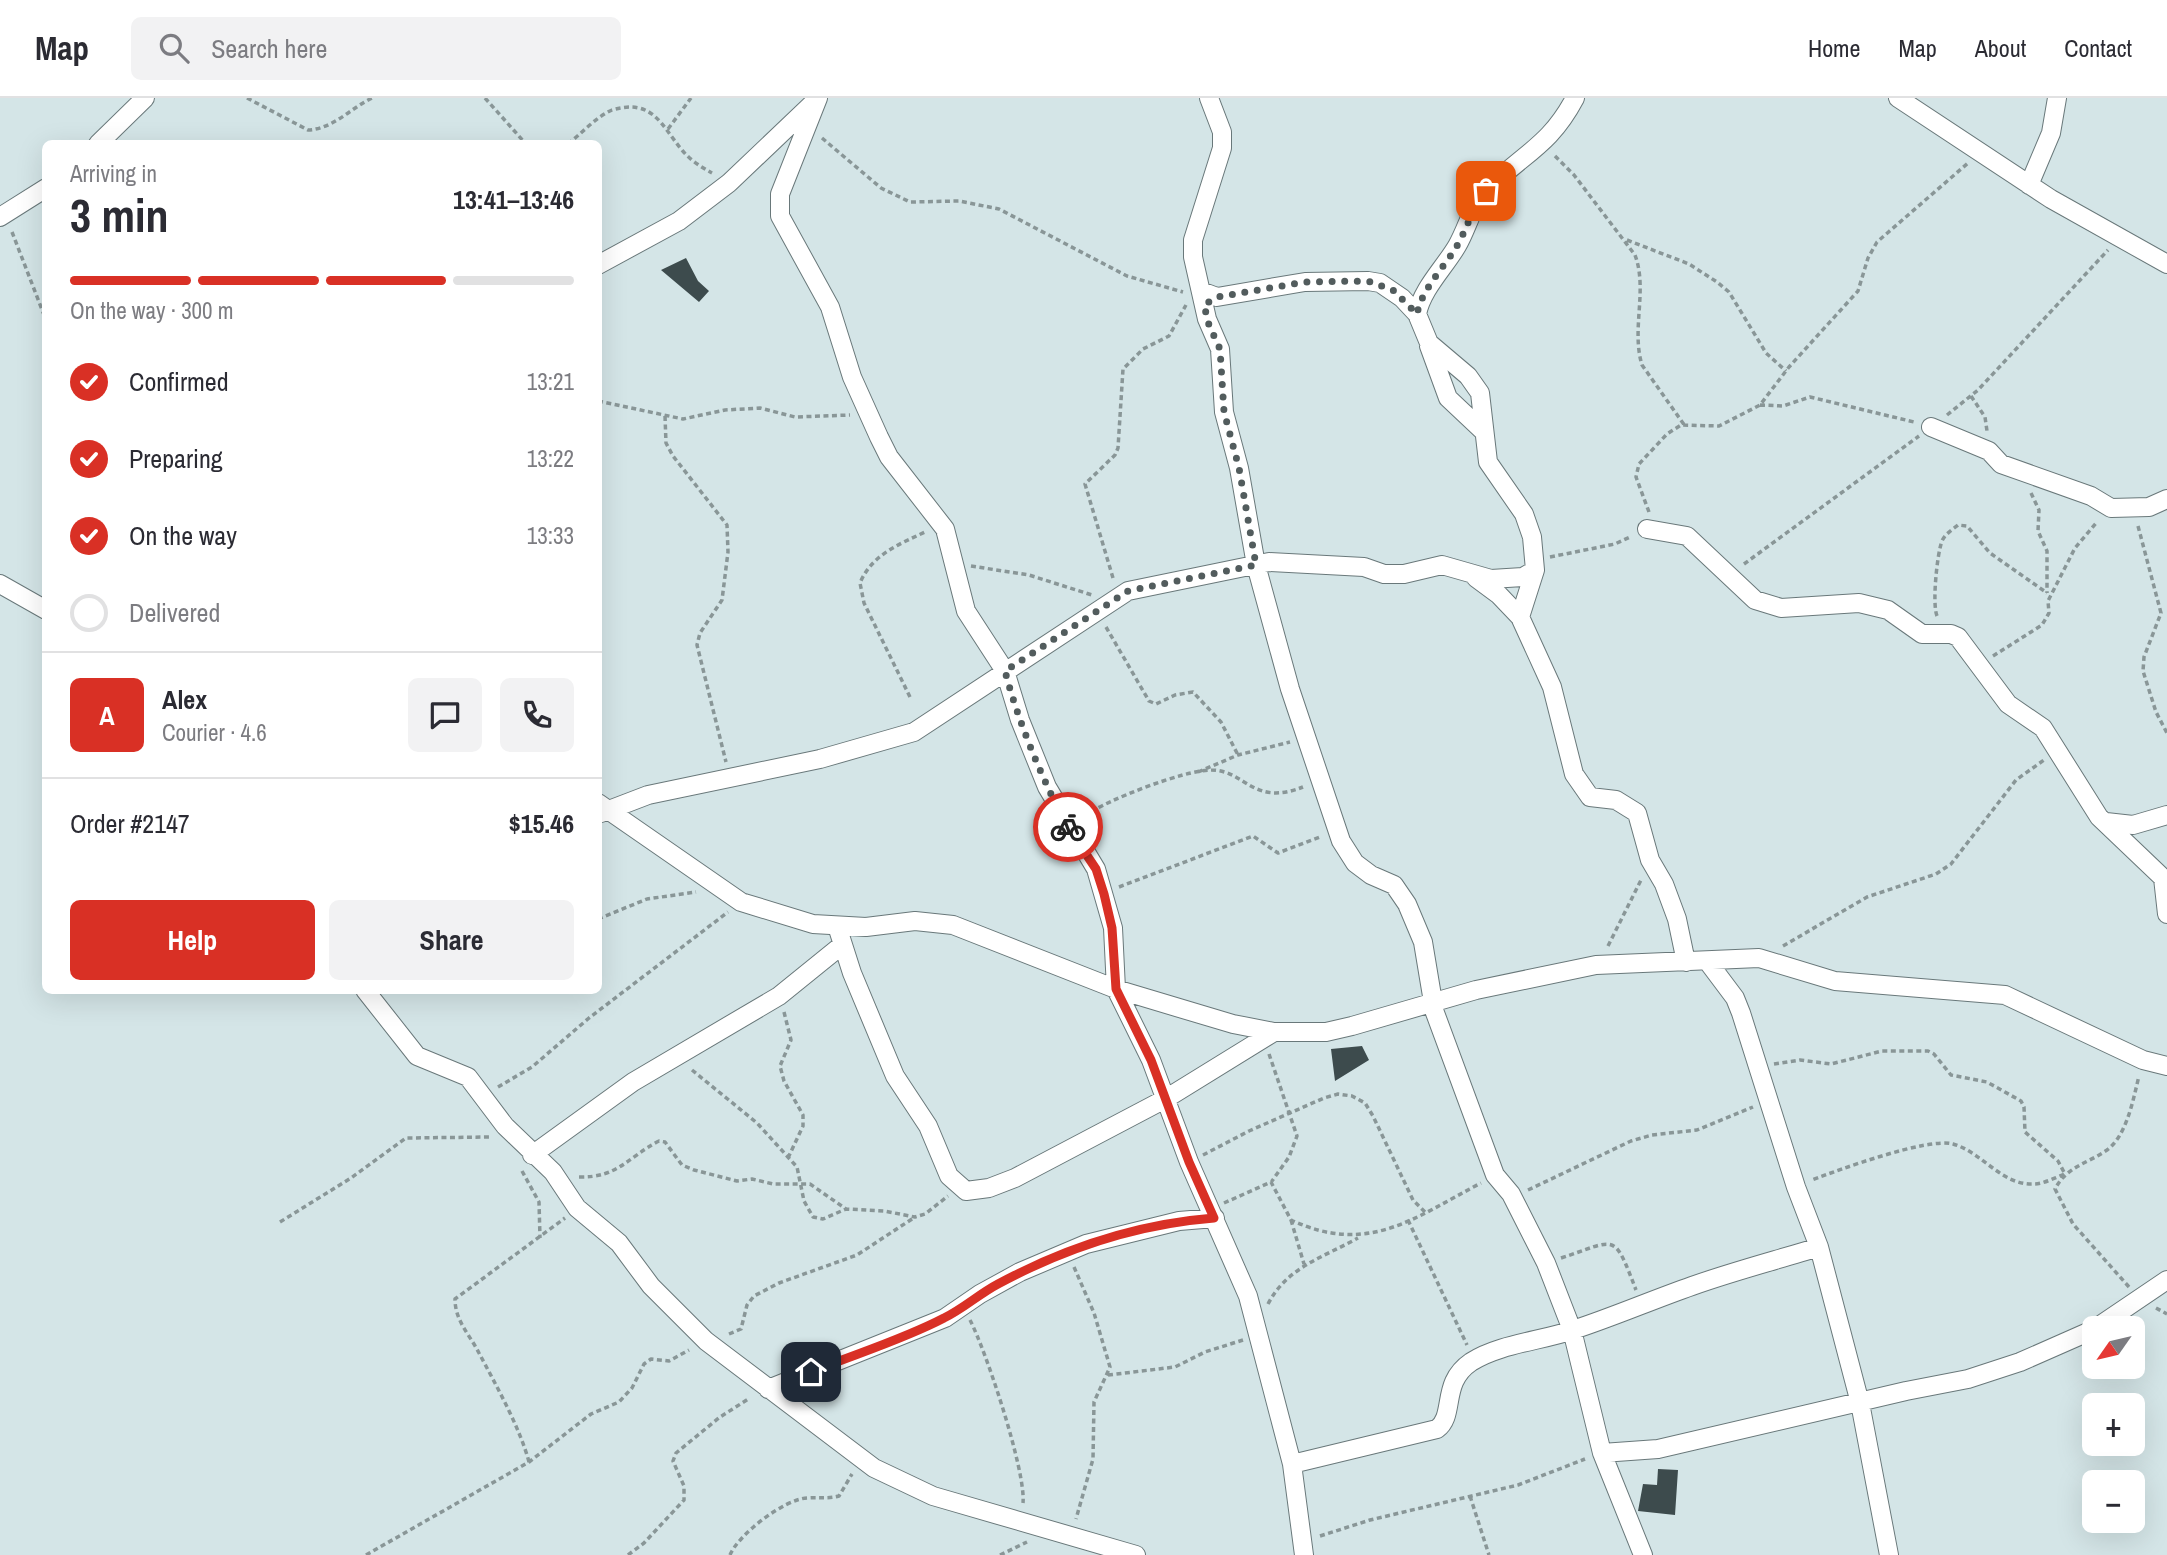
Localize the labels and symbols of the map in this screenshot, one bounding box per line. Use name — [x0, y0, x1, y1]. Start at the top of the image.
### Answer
pin — [1456, 161, 1516, 221]
courier — [1033, 792, 1103, 862]
north arrow — [2082, 1316, 2146, 1379]
pin — [781, 1342, 841, 1402]

